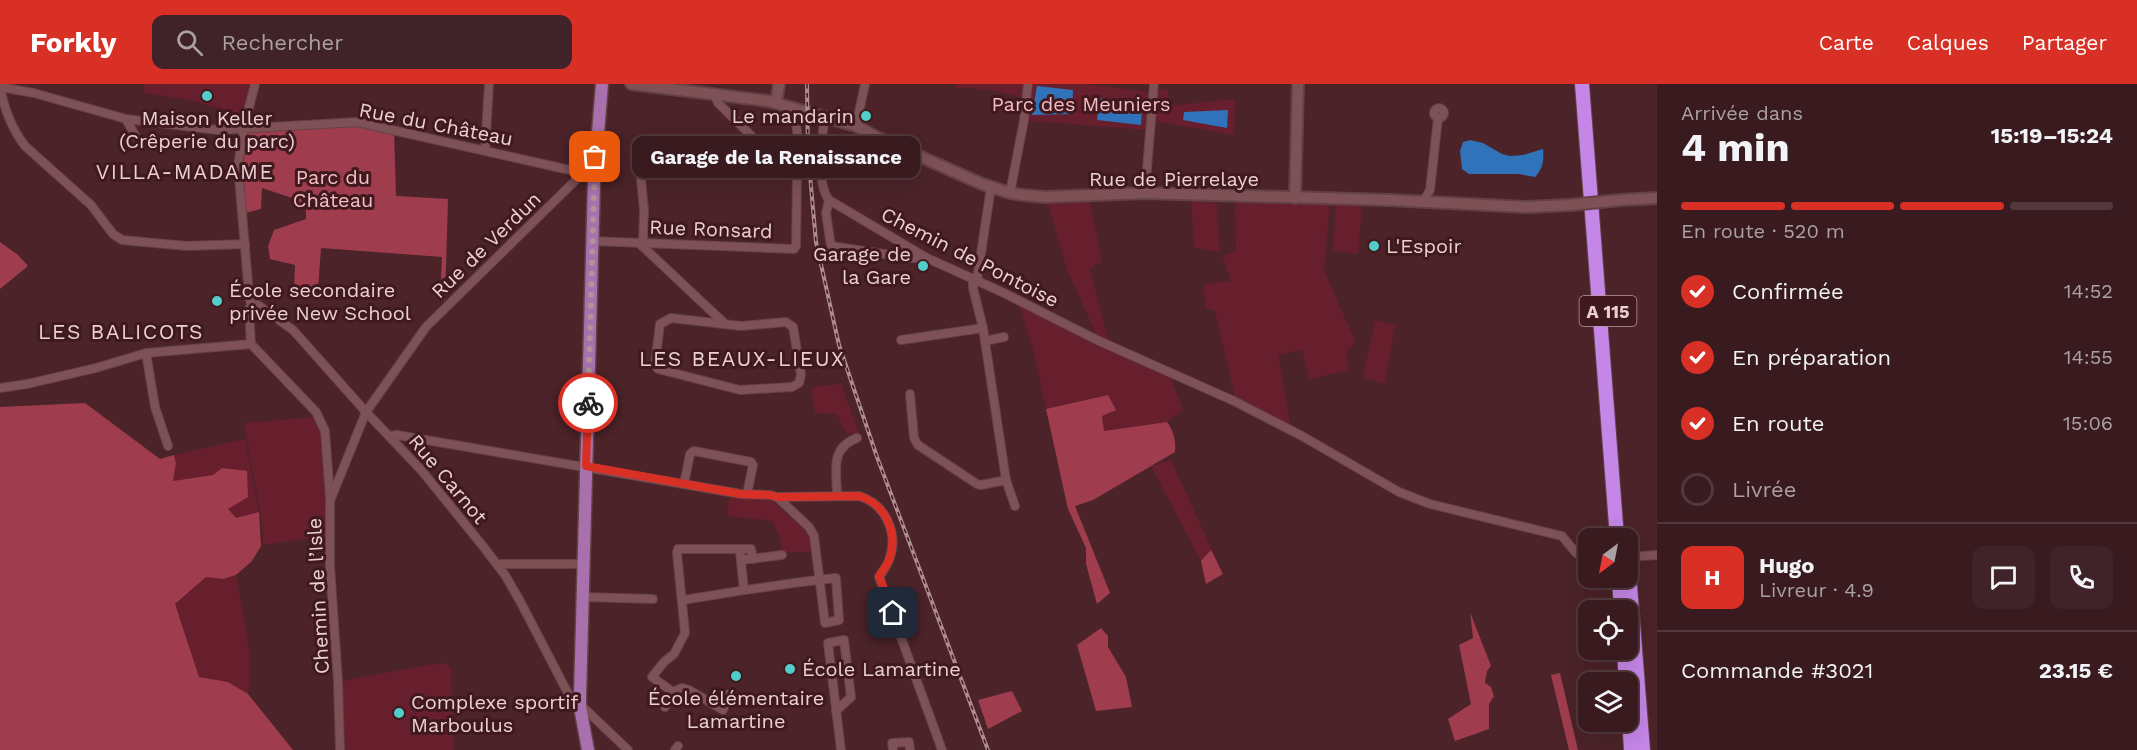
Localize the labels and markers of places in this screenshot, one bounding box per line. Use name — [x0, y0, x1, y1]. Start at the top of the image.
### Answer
marker: Maison Keller (Crêperie du parc) — [200, 89, 214, 103]
place label: Le mandarin — [732, 104, 854, 128]
place label: Maison Keller (Crêperie du parc) — [119, 106, 295, 153]
marker: Le mandarin — [859, 109, 873, 123]
pin — [569, 131, 620, 182]
callout: Garage de la Renaissance — [631, 136, 919, 178]
place label: L'Espoir — [1386, 234, 1462, 258]
marker: L'Espoir — [1367, 239, 1381, 253]
place label: Garage de la Gare — [813, 242, 911, 289]
marker: Garage de la Gare — [916, 259, 930, 273]
place label: École secondaire privée New School — [229, 278, 411, 325]
marker: École secondaire privée New School — [210, 294, 224, 308]
pin — [867, 587, 918, 638]
place label: École Lamartine — [802, 657, 961, 681]
marker: École Lamartine — [783, 662, 797, 676]
marker: École élémentaire Lamartine — [729, 669, 743, 683]
place label: École élémentaire Lamartine — [648, 686, 824, 733]
place label: Complexe sportif Marboulus — [411, 690, 579, 737]
marker: Complexe sportif Marboulus — [392, 706, 406, 720]

